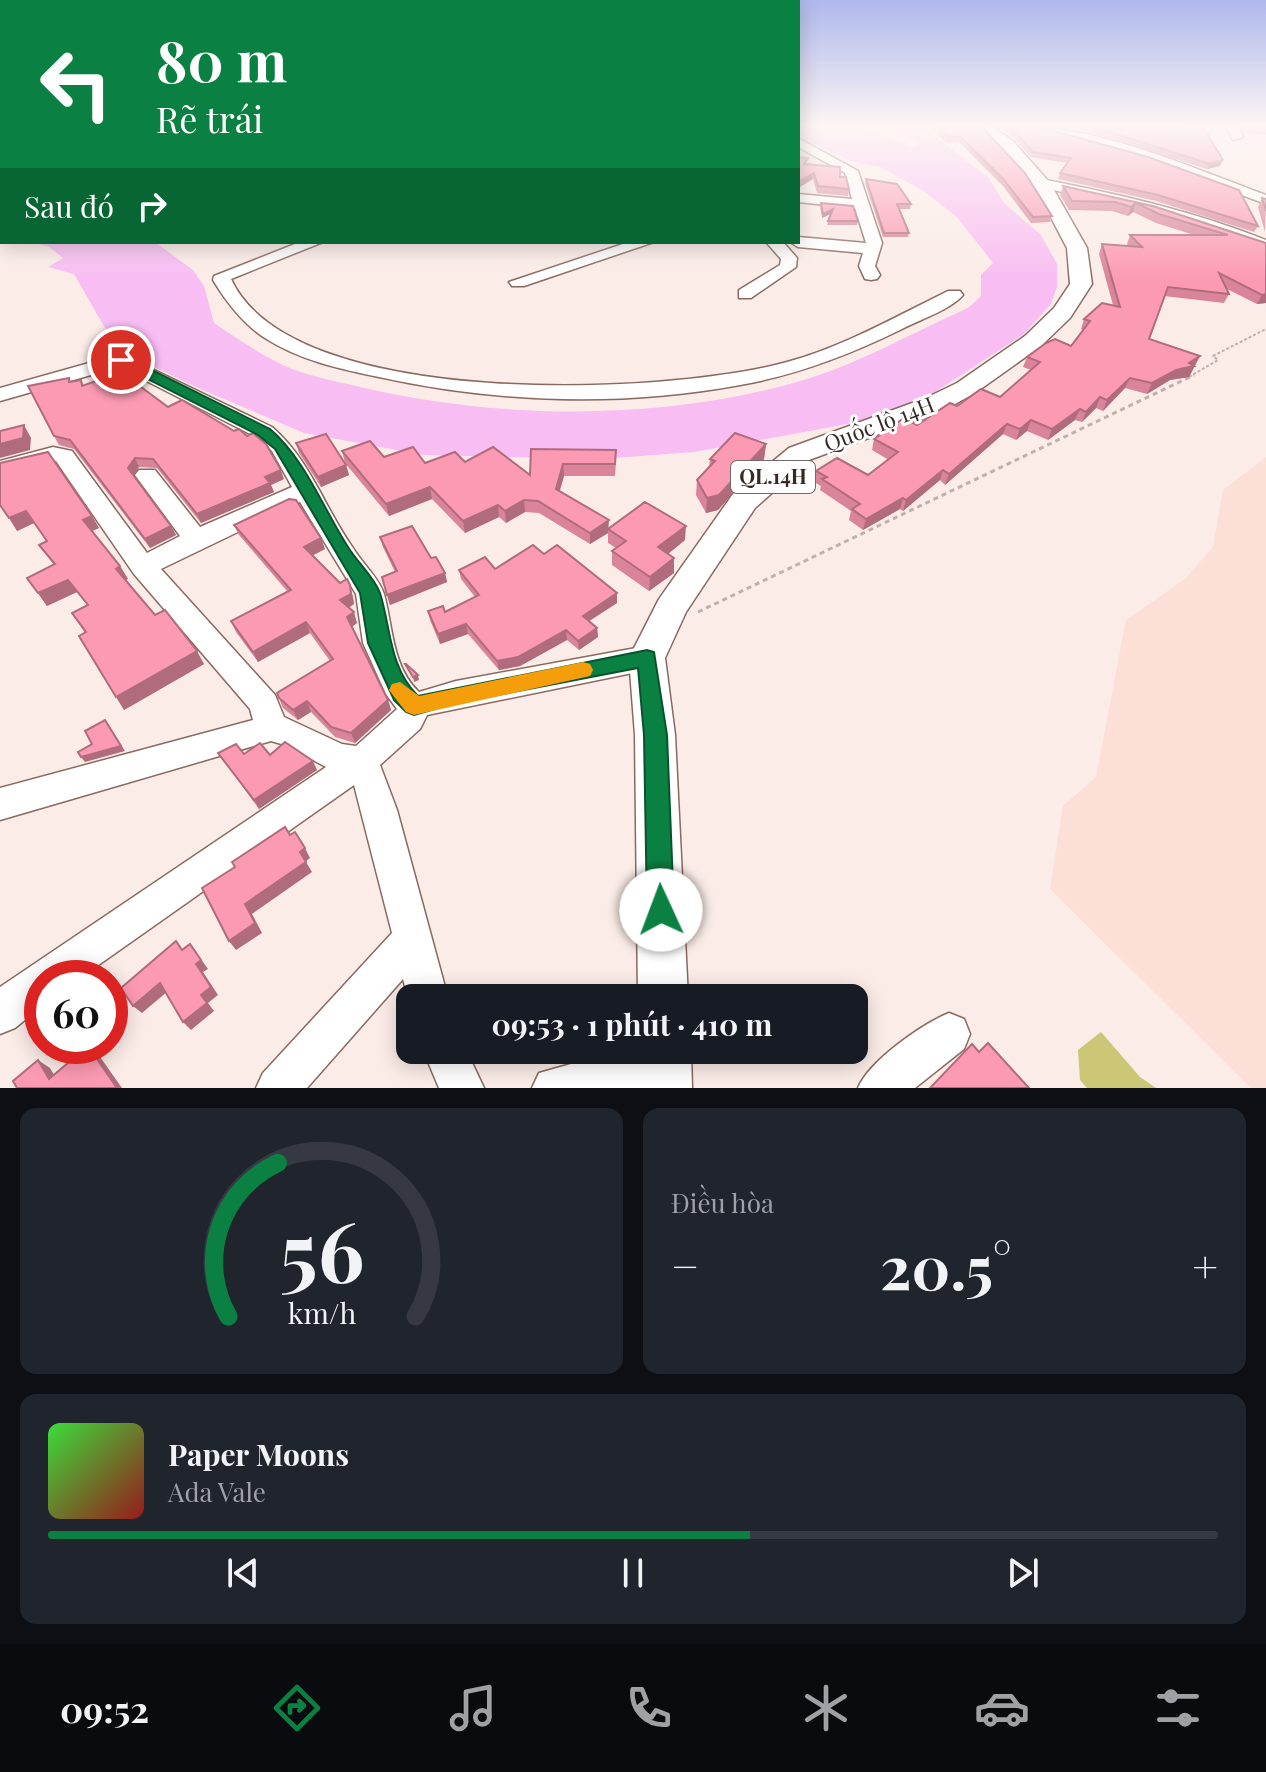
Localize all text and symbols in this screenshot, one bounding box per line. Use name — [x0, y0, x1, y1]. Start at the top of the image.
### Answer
text: 80 m — [156, 22, 287, 97]
icon: left — [24, 32, 128, 136]
text: Rẽ trái — [156, 94, 263, 142]
icon: right — [130, 184, 174, 228]
text: Sau đó — [24, 186, 114, 226]
pin — [87, 326, 155, 394]
icon: arrive — [99, 338, 143, 382]
street label: Quốc lộ 14H — [819, 387, 938, 458]
road number: QL.14H — [731, 461, 815, 493]
position arrow — [619, 868, 703, 952]
speed limit sign: 60 — [24, 960, 128, 1064]
text: 09:53 · 1 phút · 410 m — [492, 1004, 772, 1044]
text: Điều hòa — [671, 1185, 774, 1220]
text: 56 — [279, 1193, 364, 1304]
text: 20.5° — [880, 1225, 1012, 1305]
text: − — [671, 1235, 699, 1294]
text: + — [1192, 1235, 1218, 1294]
text: km/h — [287, 1293, 356, 1331]
text: Paper Moons — [168, 1434, 349, 1474]
text: Ada Vale — [168, 1474, 266, 1509]
icon: previous — [221, 1551, 265, 1595]
icon: pause — [611, 1551, 655, 1595]
icon: next — [1001, 1551, 1045, 1595]
icon: directions — [269, 1680, 325, 1736]
icon: music — [445, 1680, 501, 1736]
icon: phone — [621, 1680, 677, 1736]
icon: climate — [798, 1680, 854, 1736]
icon: car — [974, 1680, 1030, 1736]
icon: filters — [1150, 1680, 1206, 1736]
text: 09:52 — [60, 1684, 149, 1732]

